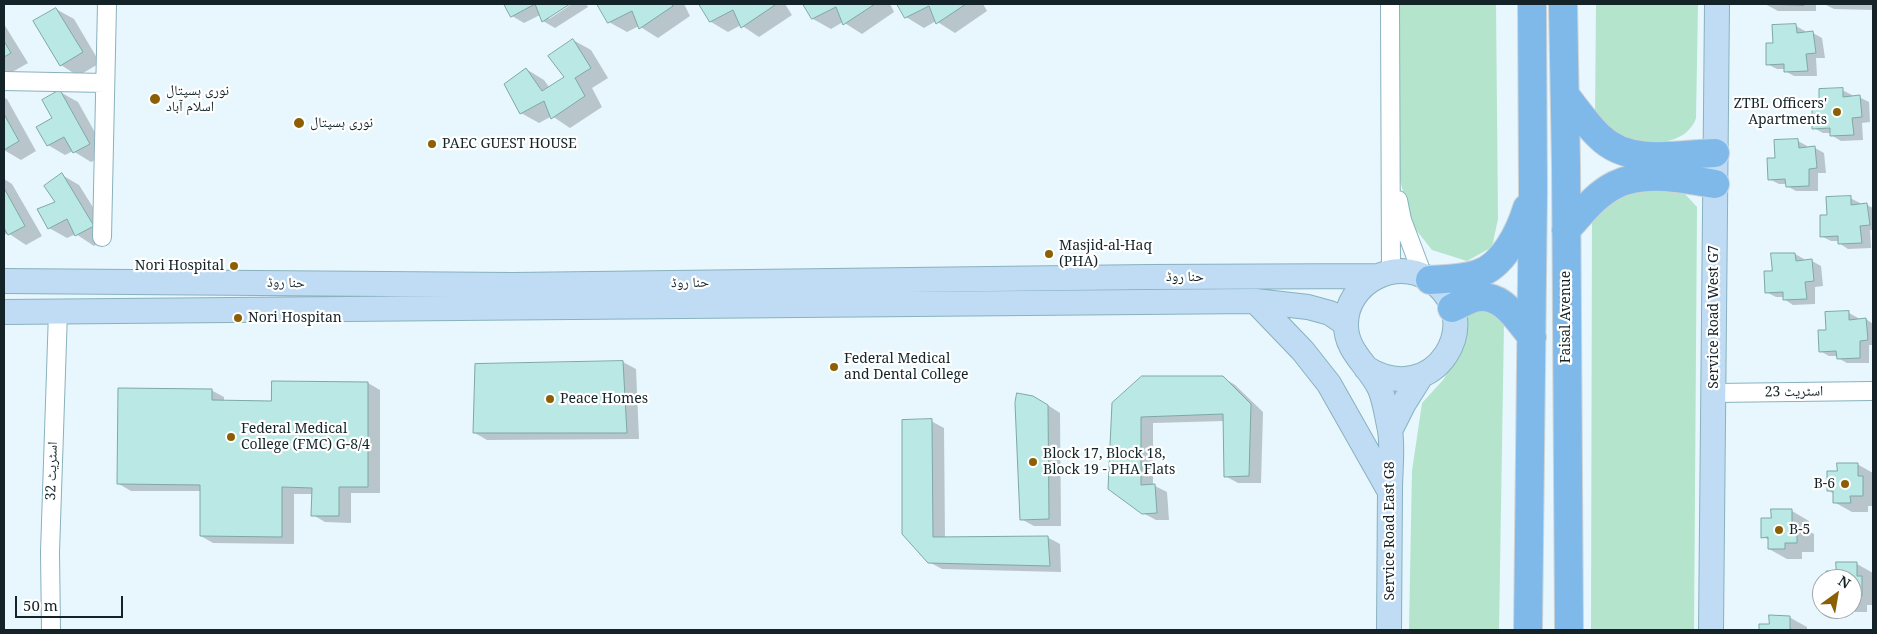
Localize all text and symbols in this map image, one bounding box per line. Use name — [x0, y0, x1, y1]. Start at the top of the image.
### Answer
place label: نوری ہسپتال اسلام آباد — [166, 83, 229, 115]
marker: نوری ہسپتال اسلام آباد — [148, 92, 162, 106]
place label: ZTBL Officers' Apartments — [1734, 96, 1827, 128]
marker: ZTBL Officers' Apartments — [1831, 106, 1843, 118]
place label: نوری ہسپتال — [310, 115, 373, 131]
marker: نوری ہسپتال — [292, 116, 306, 130]
place label: PAEC GUEST HOUSE — [442, 136, 577, 152]
marker: PAEC GUEST HOUSE — [426, 138, 438, 150]
place label: Masjid-al-Haq (PHA) — [1059, 238, 1152, 270]
street label: Service Road West G7 — [1706, 245, 1722, 389]
marker: Masjid-al-Haq (PHA) — [1043, 248, 1055, 260]
place label: Nori Hospital — [135, 258, 224, 274]
marker: Nori Hospital — [228, 260, 240, 272]
street label: حنا روڈ — [1166, 269, 1204, 285]
street label: Faisal Avenue — [1558, 271, 1574, 363]
street label: حنا روڈ — [267, 274, 305, 292]
street label: حنا روڈ — [671, 274, 709, 292]
place label: Nori Hospitan — [248, 310, 342, 326]
marker: Nori Hospitan — [232, 312, 244, 324]
place label: Federal Medical and Dental College — [844, 351, 969, 384]
marker: Federal Medical and Dental College — [828, 361, 840, 373]
street label: اسٹریٹ 23 — [1764, 383, 1824, 401]
place label: Peace Homes — [560, 391, 648, 407]
marker: Peace Homes — [544, 393, 556, 405]
place label: Federal Medical College (FMC) G-8/4 — [241, 421, 370, 454]
marker: Federal Medical College (FMC) G-8/4 — [225, 431, 237, 443]
street label: اسٹریٹ 32 — [43, 441, 61, 501]
place label: Block 17, Block 18, Block 19 - PHA Flats — [1043, 446, 1175, 478]
marker: Block 17, Block 18, Block 19 - PHA Flats — [1027, 456, 1039, 468]
street label: Service Road East G8 — [1382, 462, 1398, 600]
place label: B-6 — [1814, 476, 1835, 492]
marker: B-6 — [1839, 478, 1851, 490]
place label: B-5 — [1789, 522, 1810, 538]
marker: B-5 — [1773, 524, 1785, 536]
north arrow — [1812, 569, 1862, 619]
text: N — [1835, 571, 1854, 593]
scale bar — [18, 586, 125, 618]
text: 50 m — [23, 595, 58, 615]

